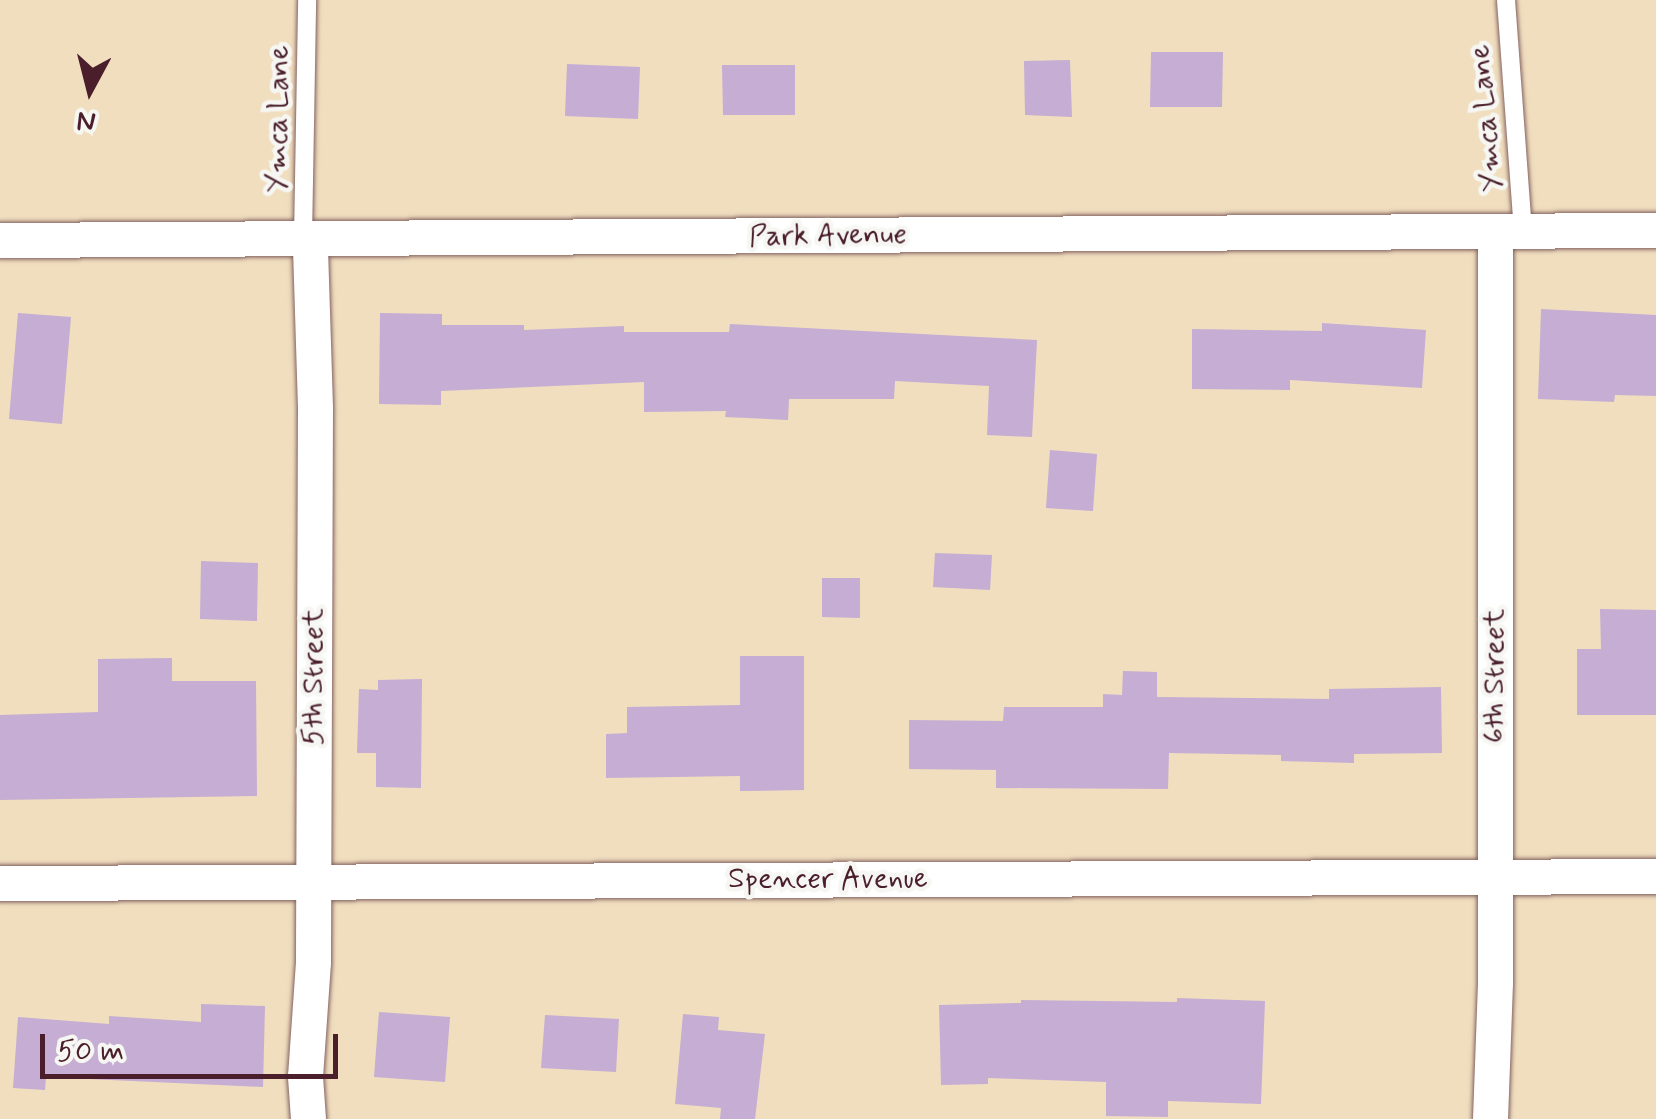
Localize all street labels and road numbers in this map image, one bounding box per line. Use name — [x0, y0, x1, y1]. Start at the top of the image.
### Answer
street label: Ymca Lane — [1463, 43, 1511, 193]
street label: Ymca Lane — [260, 45, 298, 193]
street label: Park Avenue — [747, 217, 909, 255]
street label: 5th Street — [296, 608, 332, 746]
street label: 6th Street — [1477, 609, 1513, 743]
street label: Spencer Avenue — [724, 861, 932, 897]

